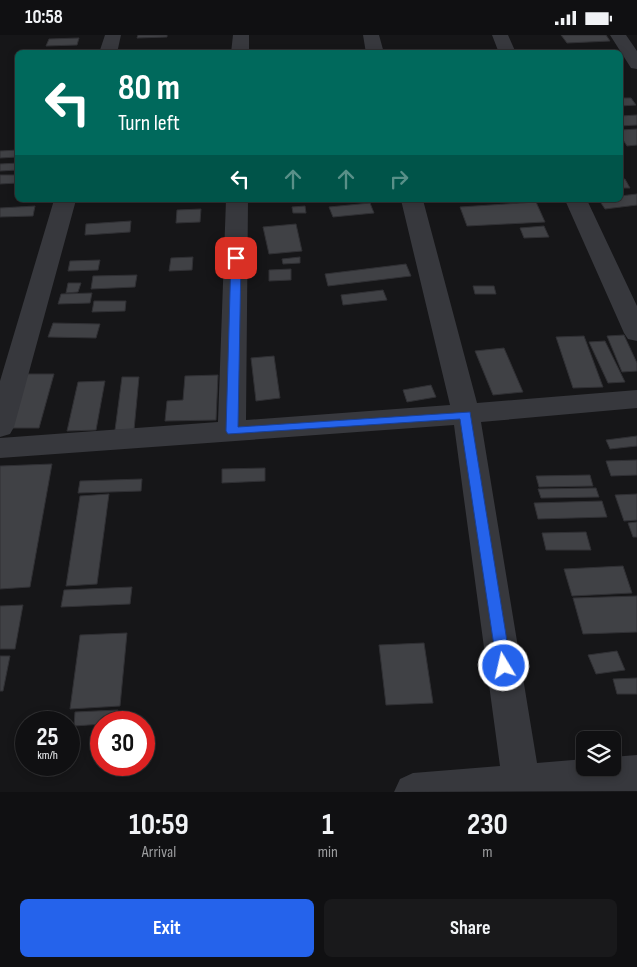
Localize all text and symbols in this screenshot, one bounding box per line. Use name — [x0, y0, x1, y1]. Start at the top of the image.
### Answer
text: 10:58 — [25, 6, 63, 29]
text: 80 m — [118, 67, 180, 110]
icon: left — [35, 70, 100, 135]
text: Turn left — [118, 110, 180, 137]
icon: left — [226, 165, 254, 193]
icon: ahead — [279, 165, 307, 193]
icon: ahead — [332, 165, 360, 193]
icon: right — [385, 165, 413, 193]
pin — [215, 237, 257, 279]
icon: arrive — [222, 244, 250, 272]
position arrow — [477, 639, 529, 691]
speed limit sign: 30 — [90, 711, 155, 776]
text: 25 — [37, 722, 58, 753]
map controls — [576, 731, 621, 776]
button: layers — [576, 731, 621, 776]
text: km/h — [37, 748, 58, 763]
text: 10:59 — [129, 807, 189, 843]
text: 1 — [322, 807, 334, 843]
text: 230 — [467, 807, 508, 843]
text: Arrival — [142, 843, 176, 862]
text: min — [318, 843, 338, 862]
text: m — [482, 843, 493, 862]
button: Exit — [20, 899, 314, 957]
button: Share — [324, 899, 617, 957]

